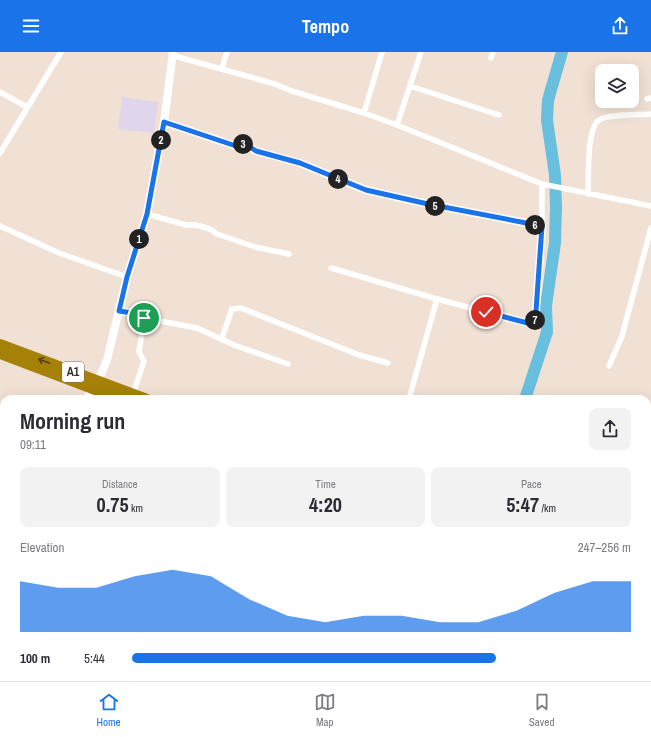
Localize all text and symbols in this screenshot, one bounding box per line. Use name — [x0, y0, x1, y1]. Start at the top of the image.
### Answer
text: Tempo — [302, 14, 349, 39]
icon: menu — [20, 15, 42, 37]
icon: share — [609, 15, 631, 37]
map controls — [595, 64, 639, 108]
button: layers — [595, 64, 639, 108]
pin: 2 — [151, 130, 171, 150]
text: 2 — [158, 133, 164, 147]
pin: 3 — [233, 134, 253, 154]
text: 3 — [240, 137, 246, 151]
pin: 4 — [328, 169, 348, 189]
text: 4 — [335, 172, 341, 186]
pin: 5 — [425, 196, 445, 216]
text: 5 — [432, 199, 438, 213]
pin: 6 — [525, 215, 545, 235]
text: 6 — [532, 218, 538, 232]
pin: 1 — [129, 229, 149, 249]
text: 1 — [136, 232, 142, 246]
pin — [469, 295, 503, 329]
pin — [127, 301, 161, 335]
icon: check — [475, 301, 497, 323]
icon: arrive — [133, 307, 155, 329]
pin: 7 — [525, 310, 545, 330]
text: 7 — [532, 313, 538, 327]
one-way arrow — [39, 356, 51, 364]
road number: A1 — [62, 362, 84, 382]
text: Morning run — [20, 406, 125, 436]
button: share — [589, 408, 631, 450]
text: 09:11 — [20, 436, 46, 453]
text: Distance — [102, 477, 138, 491]
text: Time — [315, 477, 336, 491]
text: Pace — [521, 477, 541, 491]
text: 0.75 — [97, 491, 129, 518]
text: 4:20 — [309, 491, 342, 518]
text: 5:47 — [506, 491, 539, 518]
text: km — [129, 501, 143, 515]
text: /km — [539, 501, 556, 515]
text: Elevation — [20, 539, 64, 556]
text: 247–256 m — [578, 539, 631, 556]
text: 100 m — [20, 650, 50, 667]
text: 5:44 — [84, 650, 105, 667]
tab: Home — [97, 691, 121, 729]
tab: Map — [314, 691, 336, 729]
tab: Saved — [529, 691, 554, 729]

